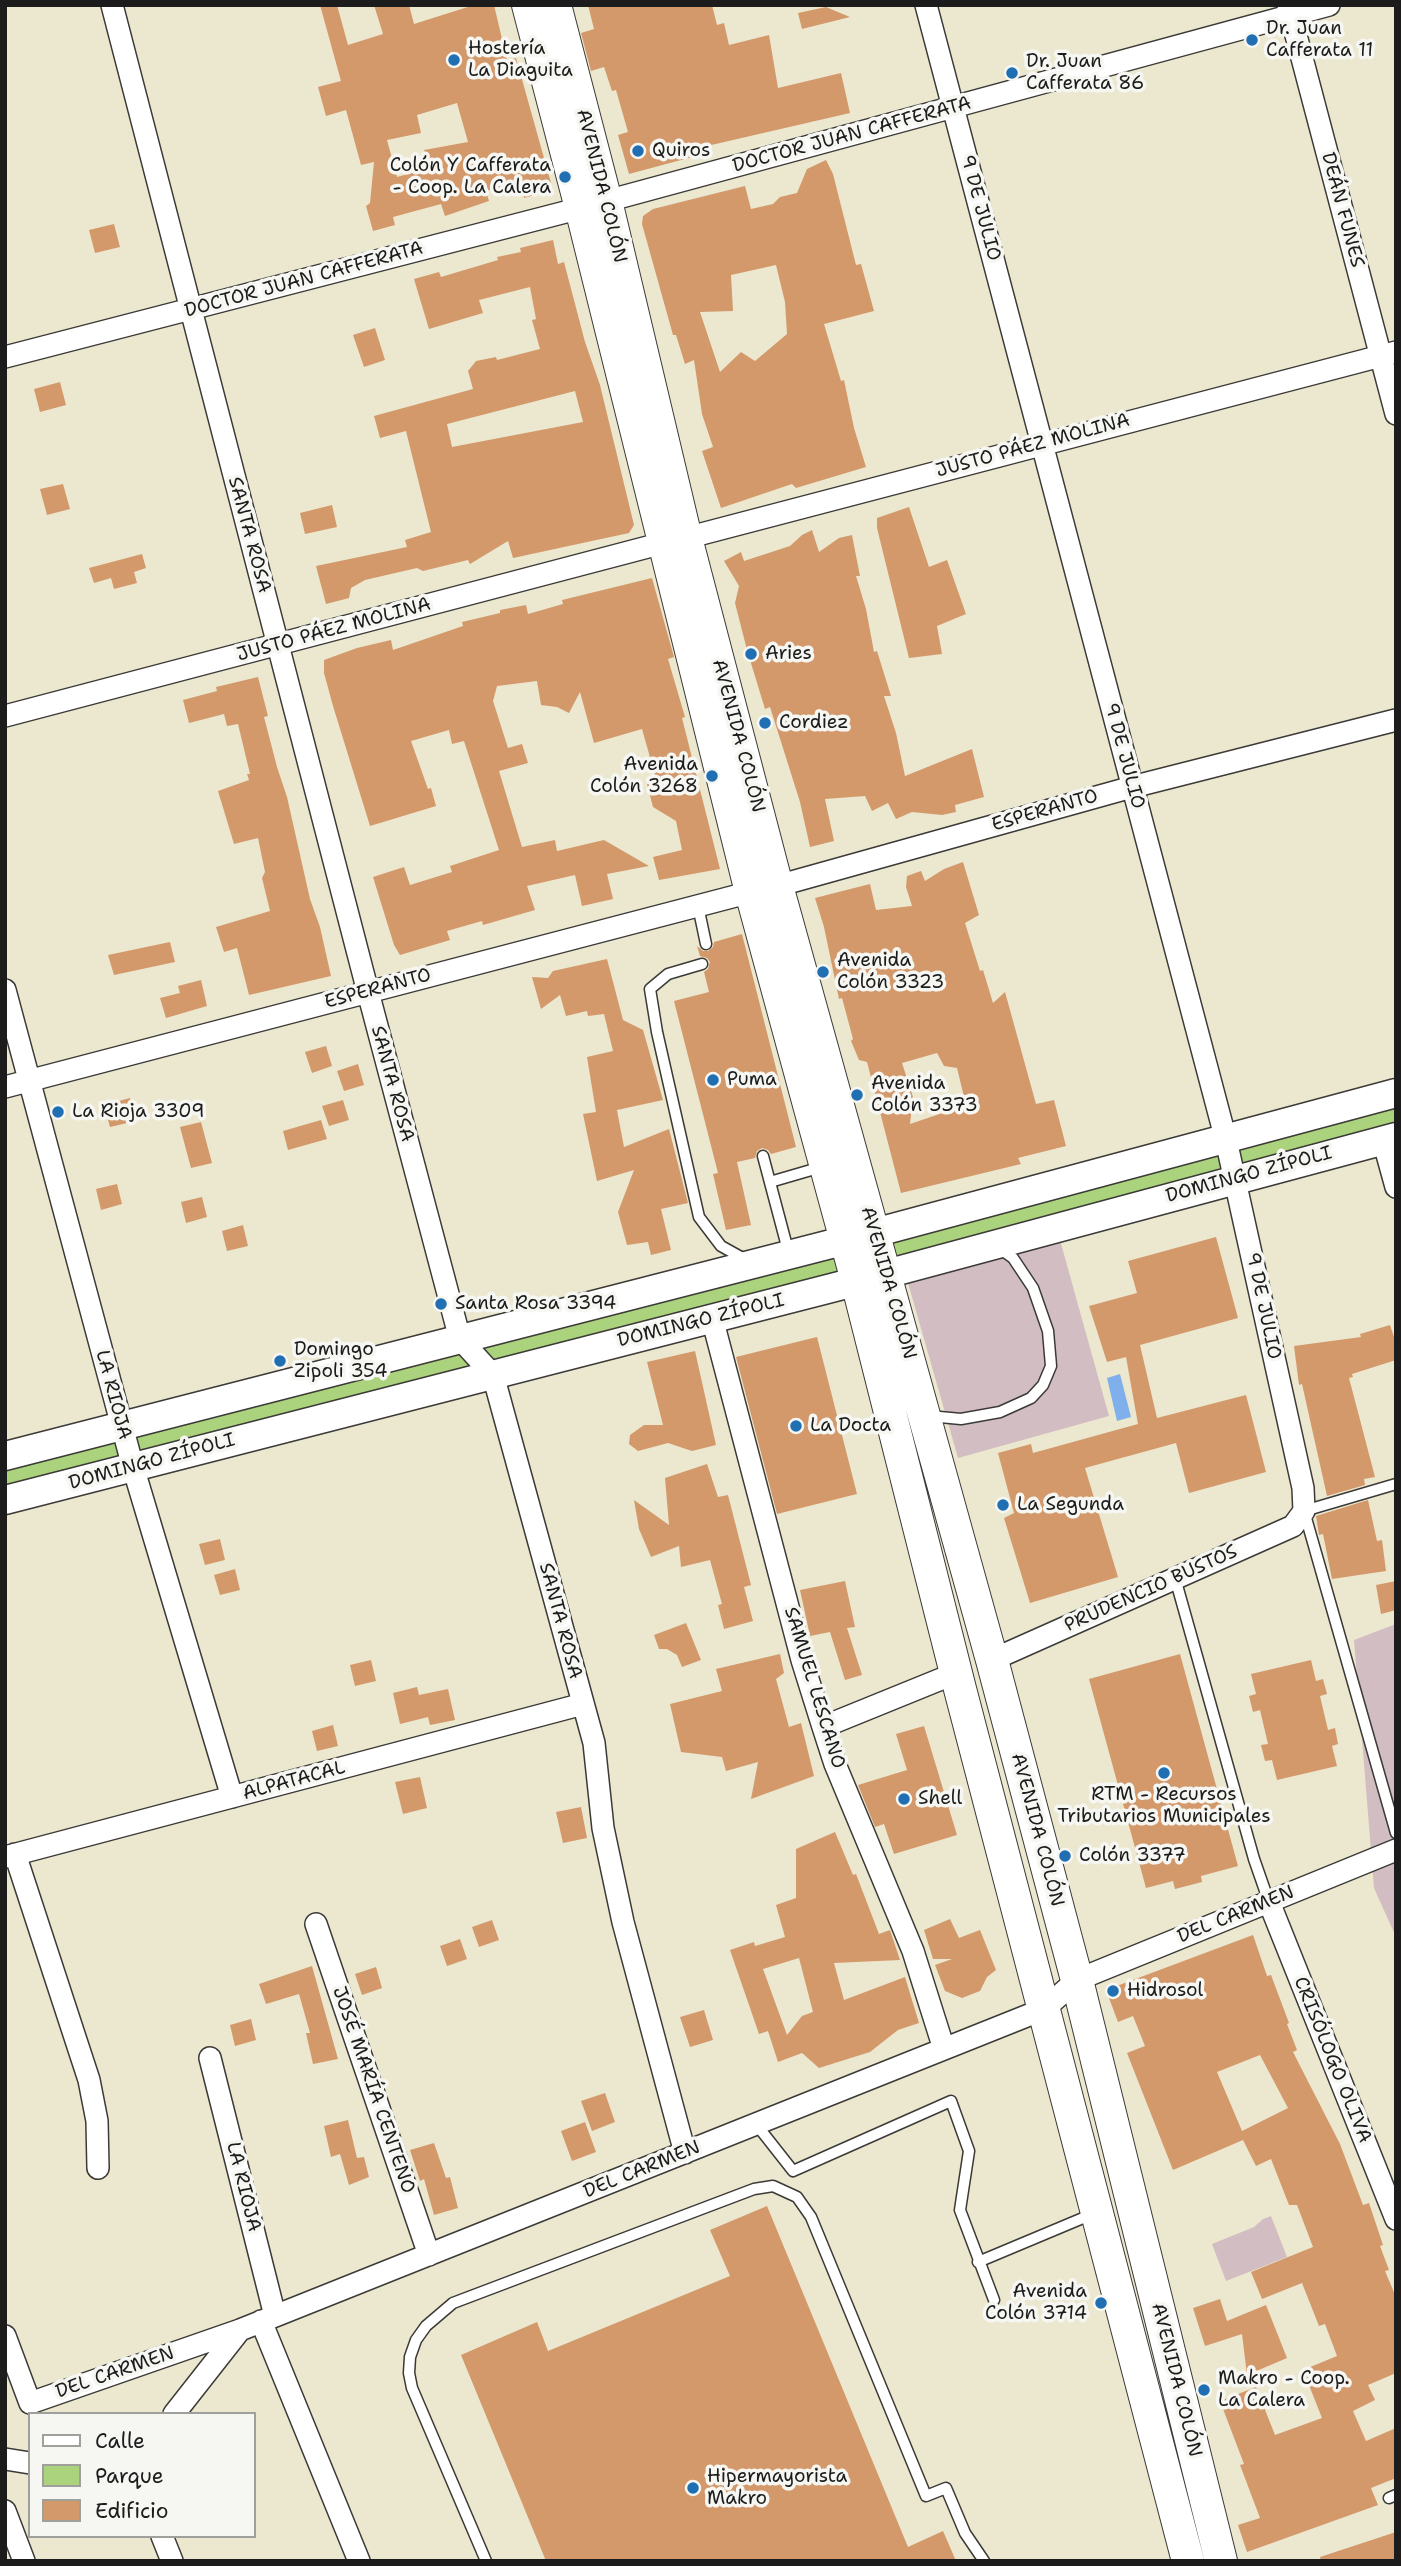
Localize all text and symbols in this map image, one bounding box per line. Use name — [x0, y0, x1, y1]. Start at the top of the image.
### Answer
place label: Dr. Juan Cafferata 11 — [1266, 18, 1373, 62]
marker: Dr. Juan Cafferata 11 — [1244, 32, 1260, 48]
place label: Hostería La Diaguita — [468, 38, 573, 82]
place label: Dr. Juan Cafferata 86 — [1026, 51, 1144, 95]
marker: Hostería La Diaguita — [446, 52, 462, 68]
marker: Dr. Juan Cafferata 86 — [1004, 65, 1020, 81]
street label: DOCTOR JUAN CAFFERATA — [730, 92, 974, 178]
street label: AVENIDA COLÓN — [571, 107, 631, 265]
place label: Quiros — [652, 140, 710, 162]
marker: Quiros — [630, 143, 646, 159]
street label: DEÁN FUNES — [1316, 150, 1368, 270]
street label: 9 DE JULIO — [955, 153, 1005, 263]
place label: Colón Y Cafferata - Coop. La Calera — [390, 155, 551, 199]
marker: Colón Y Cafferata - Coop. La Calera — [557, 169, 573, 185]
street label: DOCTOR JUAN CAFFERATA — [182, 237, 426, 323]
street label: JUSTO PÁEZ MOLINA — [934, 409, 1132, 483]
street label: SANTA ROSA — [223, 475, 275, 595]
street label: JUSTO PÁEZ MOLINA — [235, 593, 433, 667]
place label: Aries — [765, 643, 812, 665]
marker: Aries — [743, 646, 759, 662]
street label: AVENIDA COLÓN — [707, 657, 769, 815]
street label: 9 DE JULIO — [1099, 701, 1149, 811]
place label: Cordiez — [779, 712, 849, 734]
marker: Cordiez — [757, 715, 773, 731]
place label: Avenida Colón 3268 — [590, 754, 698, 798]
marker: Avenida Colón 3268 — [704, 768, 720, 784]
street label: ESPERANTO — [989, 785, 1101, 837]
place label: Avenida Colón 3323 — [837, 950, 944, 994]
street label: ESPERANTO — [322, 964, 434, 1014]
marker: Avenida Colón 3323 — [815, 964, 831, 980]
street label: SANTA ROSA — [366, 1024, 418, 1144]
place label: Puma — [727, 1069, 777, 1091]
marker: Puma — [705, 1072, 721, 1088]
place label: Avenida Colón 3373 — [871, 1073, 978, 1117]
marker: Avenida Colón 3373 — [849, 1087, 865, 1103]
place label: La Rioja 3309 — [72, 1101, 204, 1123]
marker: La Rioja 3309 — [50, 1104, 66, 1120]
street label: DOMINGO ZÍPOLI — [1163, 1142, 1335, 1208]
street label: AVENIDA COLÓN — [855, 1204, 921, 1362]
street label: 9 DE JULIO — [1241, 1250, 1285, 1362]
street label: DOMINGO ZÍPOLI — [615, 1289, 787, 1353]
place label: Santa Rosa 3394 — [455, 1293, 616, 1315]
marker: Santa Rosa 3394 — [433, 1296, 449, 1312]
place label: Domingo Zipoli 354 — [294, 1339, 388, 1383]
street label: LA RIOJA — [90, 1348, 136, 1442]
marker: Domingo Zipoli 354 — [272, 1353, 288, 1369]
place label: La Docta — [810, 1415, 891, 1437]
marker: La Docta — [788, 1418, 804, 1434]
street label: DOMINGO ZÍPOLI — [66, 1429, 238, 1495]
place label: La Segunda — [1017, 1494, 1124, 1516]
marker: La Segunda — [995, 1497, 1011, 1513]
street label: PRUDENCIO BUSTOS — [1061, 1541, 1241, 1637]
street label: SANTA ROSA — [534, 1561, 586, 1681]
street label: SAMUEL LESCANO — [779, 1604, 849, 1772]
street label: AVENIDA COLÓN — [1006, 1751, 1068, 1909]
street label: ALPATACAL — [240, 1756, 348, 1806]
marker: RTM - Recursos Tributarios Municipales — [1156, 1765, 1172, 1781]
place label: RTM - Recursos Tributarios Municipales — [1057, 1784, 1271, 1828]
place label: Shell — [918, 1788, 962, 1810]
marker: Shell — [896, 1791, 912, 1807]
place label: Colón 3377 — [1079, 1845, 1186, 1867]
marker: Colón 3377 — [1057, 1848, 1073, 1864]
street label: DEL CARMEN — [1174, 1881, 1298, 1949]
street label: CRISÓLOGO OLIVA — [1288, 1974, 1376, 2146]
place label: Hidrosol — [1127, 1980, 1203, 2002]
marker: Hidrosol — [1105, 1983, 1121, 1999]
street label: JOSÉ MARÍA CENTENO — [327, 1984, 419, 2196]
street label: DEL CARMEN — [580, 2136, 704, 2204]
street label: LA RIOJA — [221, 2140, 265, 2234]
place label: Avenida Colón 3714 — [985, 2281, 1087, 2325]
marker: Avenida Colón 3714 — [1093, 2295, 1109, 2311]
street label: AVENIDA COLÓN — [1146, 2301, 1206, 2459]
street label: DEL CARMEN — [53, 2342, 177, 2404]
place label: Makro - Coop. La Calera — [1218, 2368, 1349, 2412]
marker: Makro - Coop. La Calera — [1196, 2382, 1212, 2398]
legend — [28, 2412, 256, 2538]
text: Calle — [95, 2427, 145, 2455]
text: Parque — [95, 2462, 164, 2490]
place label: Hipermayorista Makro — [707, 2466, 847, 2510]
marker: Hipermayorista Makro — [685, 2480, 701, 2496]
text: Edificio — [95, 2497, 168, 2525]

